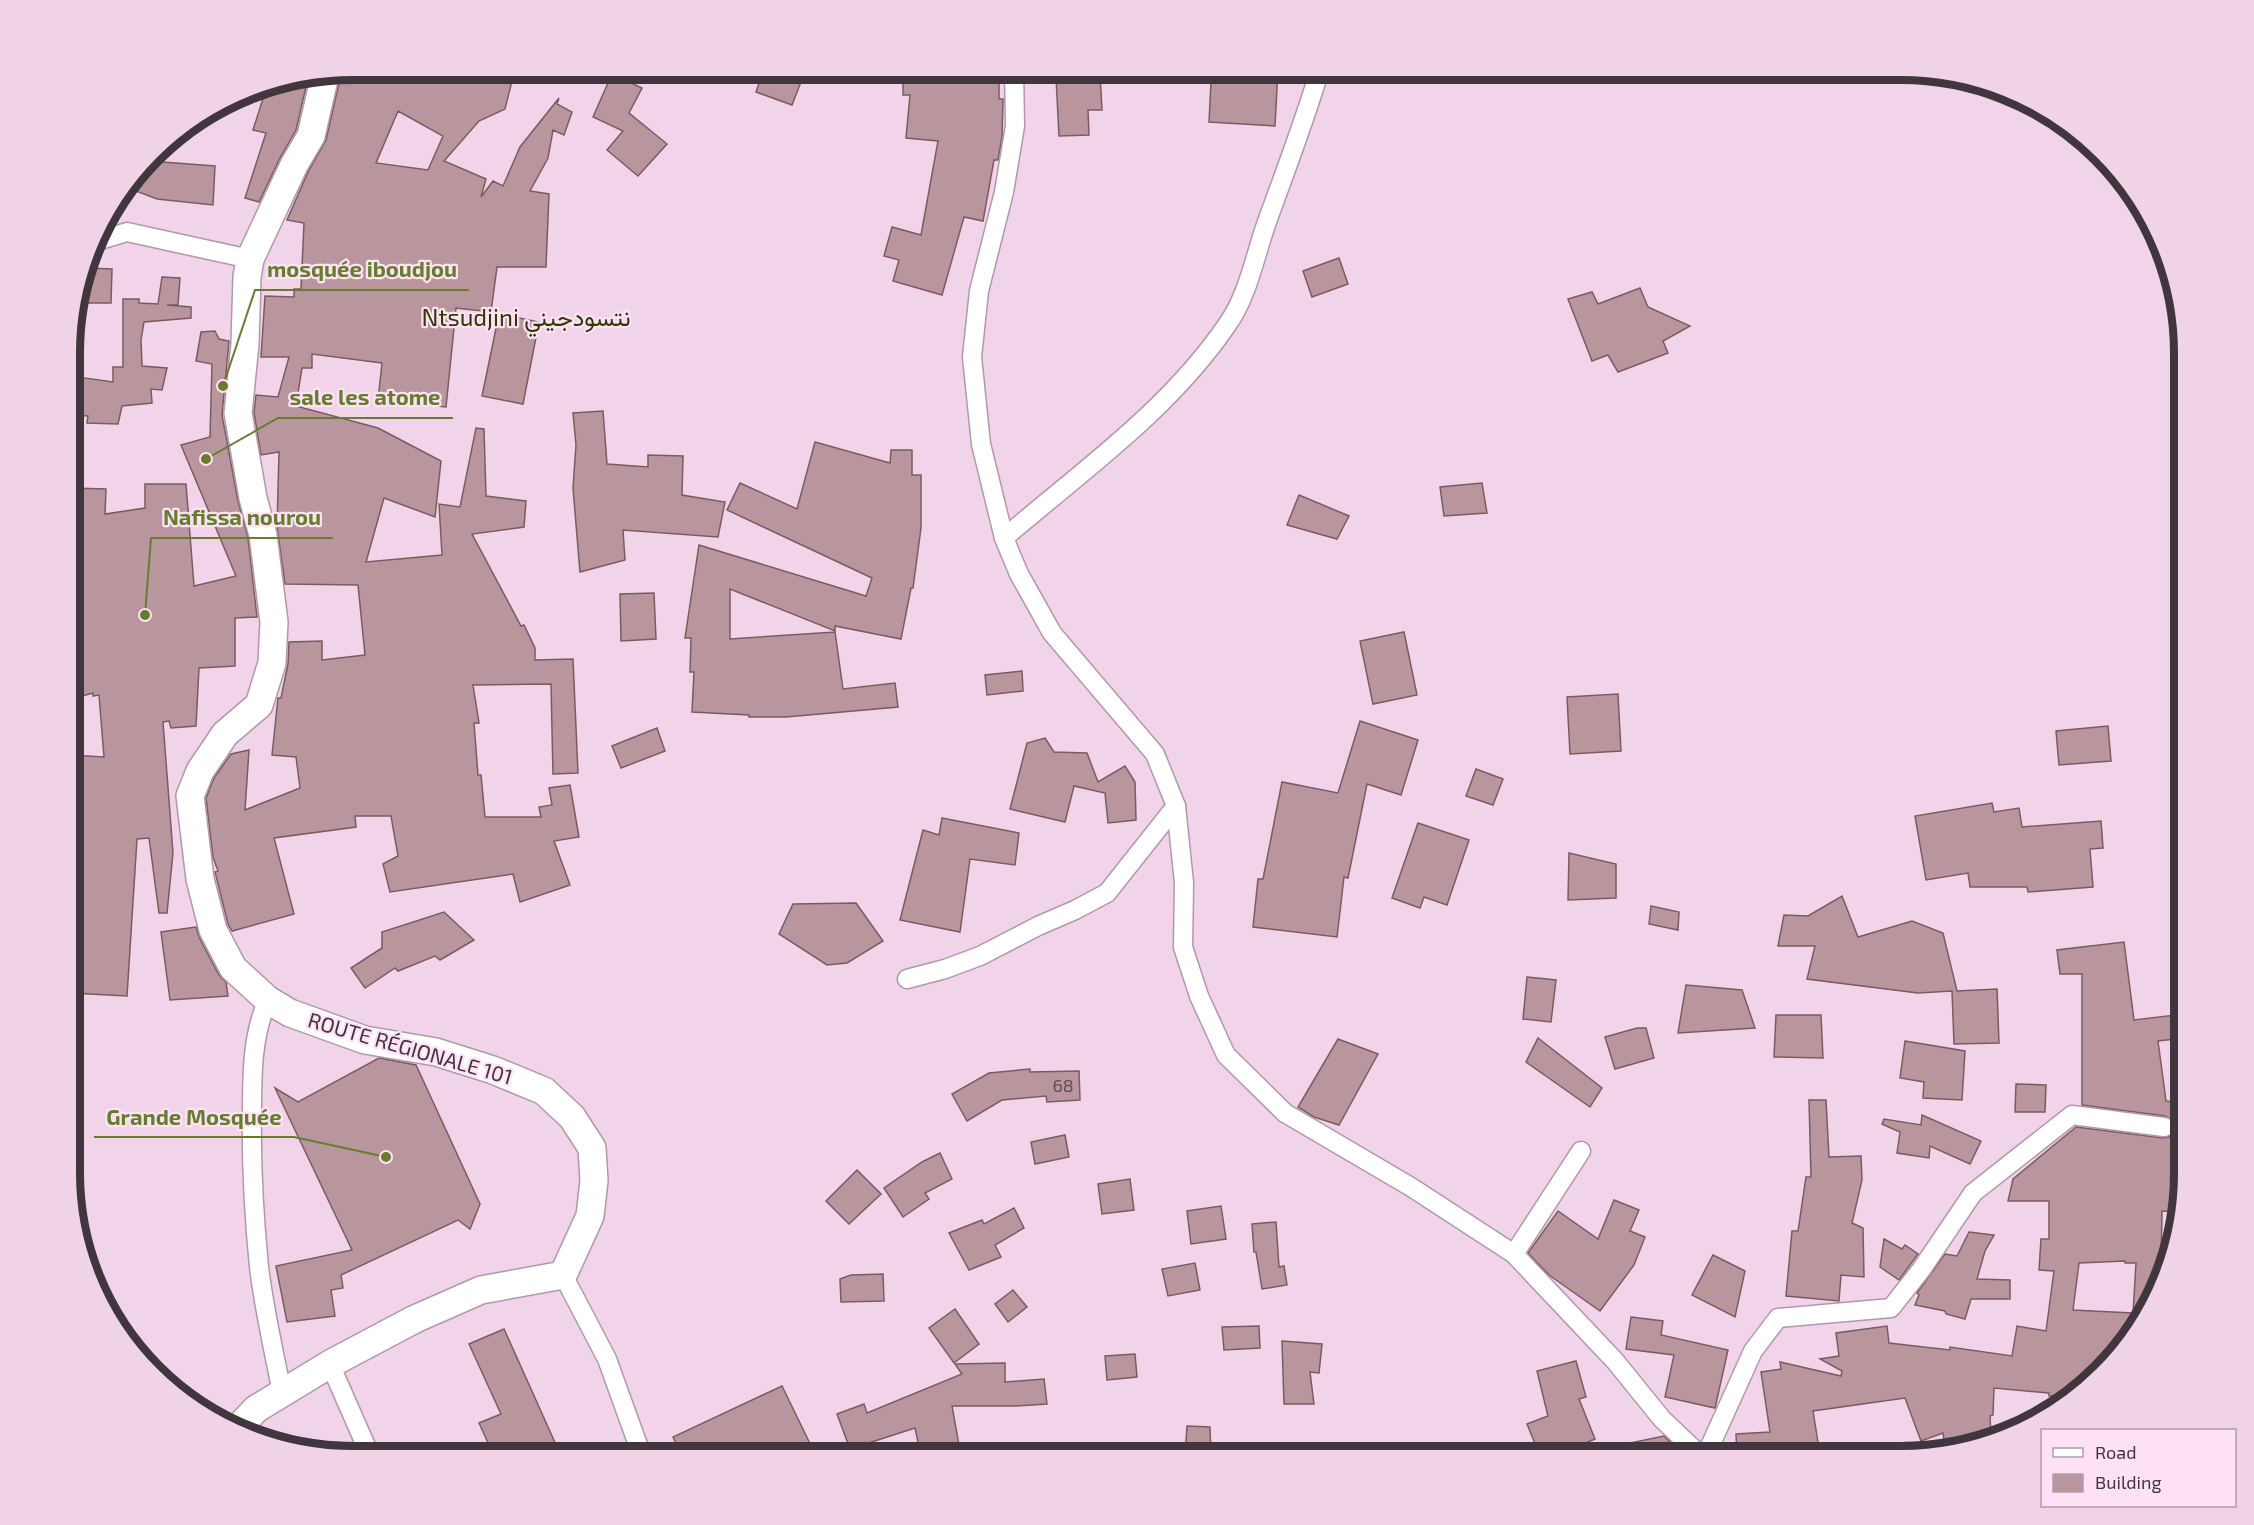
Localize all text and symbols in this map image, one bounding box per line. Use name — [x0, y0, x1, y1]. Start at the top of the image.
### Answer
callout: mosquée iboudjou — [255, 250, 469, 290]
text: mosquée iboudjou — [267, 255, 457, 281]
district label: Ntsudjini نتسودجيني — [421, 302, 631, 337]
callout: sale les atome — [278, 378, 453, 418]
text: sale les atome — [290, 383, 441, 409]
callout: Nafissa nourou — [151, 498, 333, 538]
text: Nafissa nourou — [163, 503, 321, 529]
street label: ROUTE RÉGIONALE 101 — [305, 1006, 515, 1089]
house number: 68 — [1052, 1074, 1074, 1096]
callout: Grande Mosquée — [94, 1097, 294, 1137]
text: Grande Mosquée — [106, 1103, 282, 1129]
legend — [2041, 1429, 2236, 1507]
text: Road — [2095, 1441, 2136, 1463]
text: Building — [2095, 1471, 2162, 1493]

